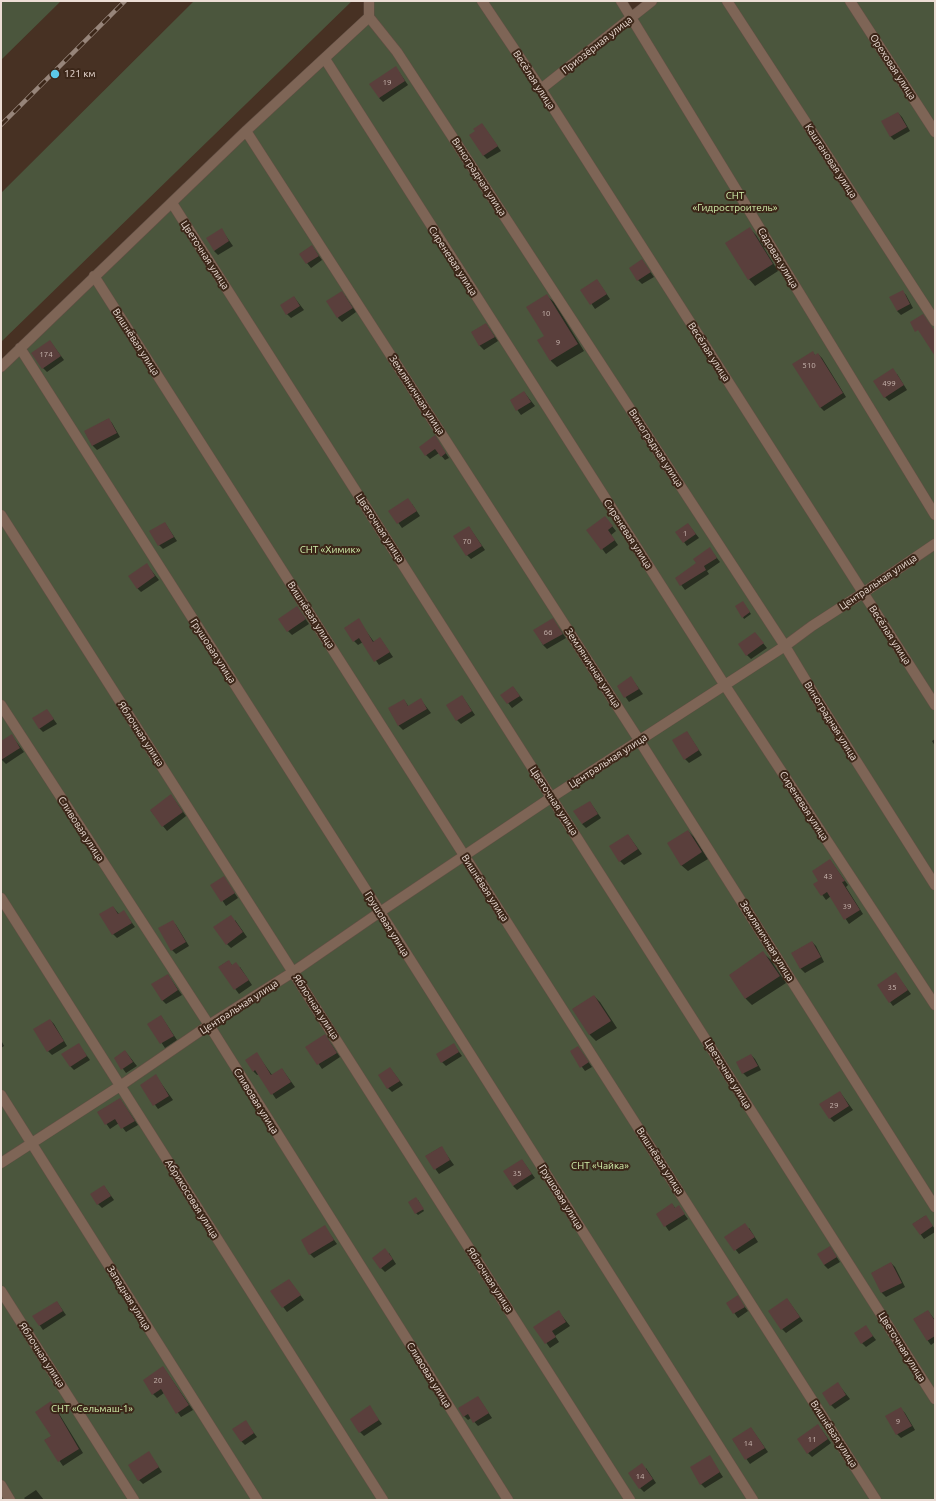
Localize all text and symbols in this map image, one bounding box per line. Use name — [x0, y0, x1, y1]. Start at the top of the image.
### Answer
street label: Приозёрная улица — [559, 14, 635, 76]
street label: Ореховая улица — [867, 32, 919, 102]
street label: Весёлая улица — [510, 48, 558, 112]
marker: 121 км — [49, 68, 61, 80]
place label: 121 км — [64, 68, 96, 80]
house number: 19 — [382, 77, 392, 87]
street label: Каштановая улица — [802, 122, 860, 200]
street label: Виноградная улица — [449, 136, 509, 218]
park label: СНТ «Гидростроитель» — [693, 190, 777, 214]
street label: Цветочная улица — [178, 218, 232, 292]
street label: Сиреневая улица — [426, 224, 480, 298]
street label: Садовая улица — [755, 225, 801, 291]
street label: Вишнёвая улица — [110, 306, 162, 378]
house number: 10 — [541, 308, 551, 318]
street label: Весёлая улица — [685, 320, 733, 384]
house number: 9 — [556, 337, 560, 347]
house number: 174 — [39, 349, 53, 359]
street label: Земляничная улица — [387, 353, 447, 437]
house number: 510 — [802, 360, 816, 370]
house number: 499 — [882, 378, 896, 388]
street label: Виноградная улица — [626, 407, 686, 489]
street label: Цветочная улица — [353, 491, 407, 565]
street label: Сиреневая улица — [601, 497, 655, 571]
house number: 1 — [683, 528, 687, 538]
house number: 70 — [462, 536, 472, 546]
park label: СНТ «Химик» — [300, 544, 360, 556]
street label: Центральная улица — [837, 552, 919, 612]
street label: Вишнёвая улица — [285, 579, 337, 651]
street label: Весёлая улица — [866, 603, 914, 667]
street label: Грушовая улица — [188, 616, 238, 686]
street label: Земляничная улица — [563, 626, 623, 710]
house number: 66 — [543, 627, 553, 637]
street label: Виноградная улица — [802, 679, 860, 763]
street label: Яблочная улица — [116, 699, 166, 769]
street label: Центральная улица — [567, 731, 649, 791]
street label: Цветочная улица — [527, 764, 581, 838]
street label: Сиреневая улица — [777, 769, 831, 843]
street label: Сливовая улица — [56, 794, 106, 864]
street label: Вишнёвая улица — [459, 852, 511, 924]
house number: 43 — [823, 871, 833, 881]
street label: Грушовая улица — [362, 889, 412, 959]
street label: Земляничная улица — [737, 899, 797, 983]
house number: 39 — [842, 901, 852, 911]
street label: Яблочная улица — [291, 972, 341, 1042]
street label: Центральная улица — [198, 977, 280, 1037]
house number: 35 — [887, 982, 897, 992]
street label: Цветочная улица — [702, 1037, 754, 1111]
street label: Сливовая улица — [231, 1066, 281, 1136]
house number: 29 — [829, 1100, 839, 1110]
street label: Вишнёвая улица — [634, 1125, 686, 1197]
street label: Абрикосовая улица — [163, 1157, 221, 1241]
park label: СНТ «Чайка» — [571, 1160, 629, 1172]
street label: Грушовая улица — [536, 1162, 586, 1232]
house number: 35 — [512, 1168, 522, 1178]
street label: Яблочная улица — [465, 1245, 515, 1315]
street label: Западная улица — [104, 1264, 154, 1332]
street label: Цветочная улица — [876, 1310, 928, 1384]
street label: Яблочная улица — [17, 1320, 67, 1390]
street label: Сливовая улица — [404, 1340, 454, 1410]
house number: 20 — [153, 1375, 163, 1385]
street label: Вишнёвая улица — [808, 1398, 860, 1470]
park label: СНТ «Сельмаш-1» — [51, 1403, 133, 1415]
house number: 9 — [896, 1416, 900, 1426]
house number: 11 — [807, 1434, 817, 1444]
house number: 14 — [743, 1438, 753, 1448]
house number: 14 — [635, 1471, 645, 1481]

